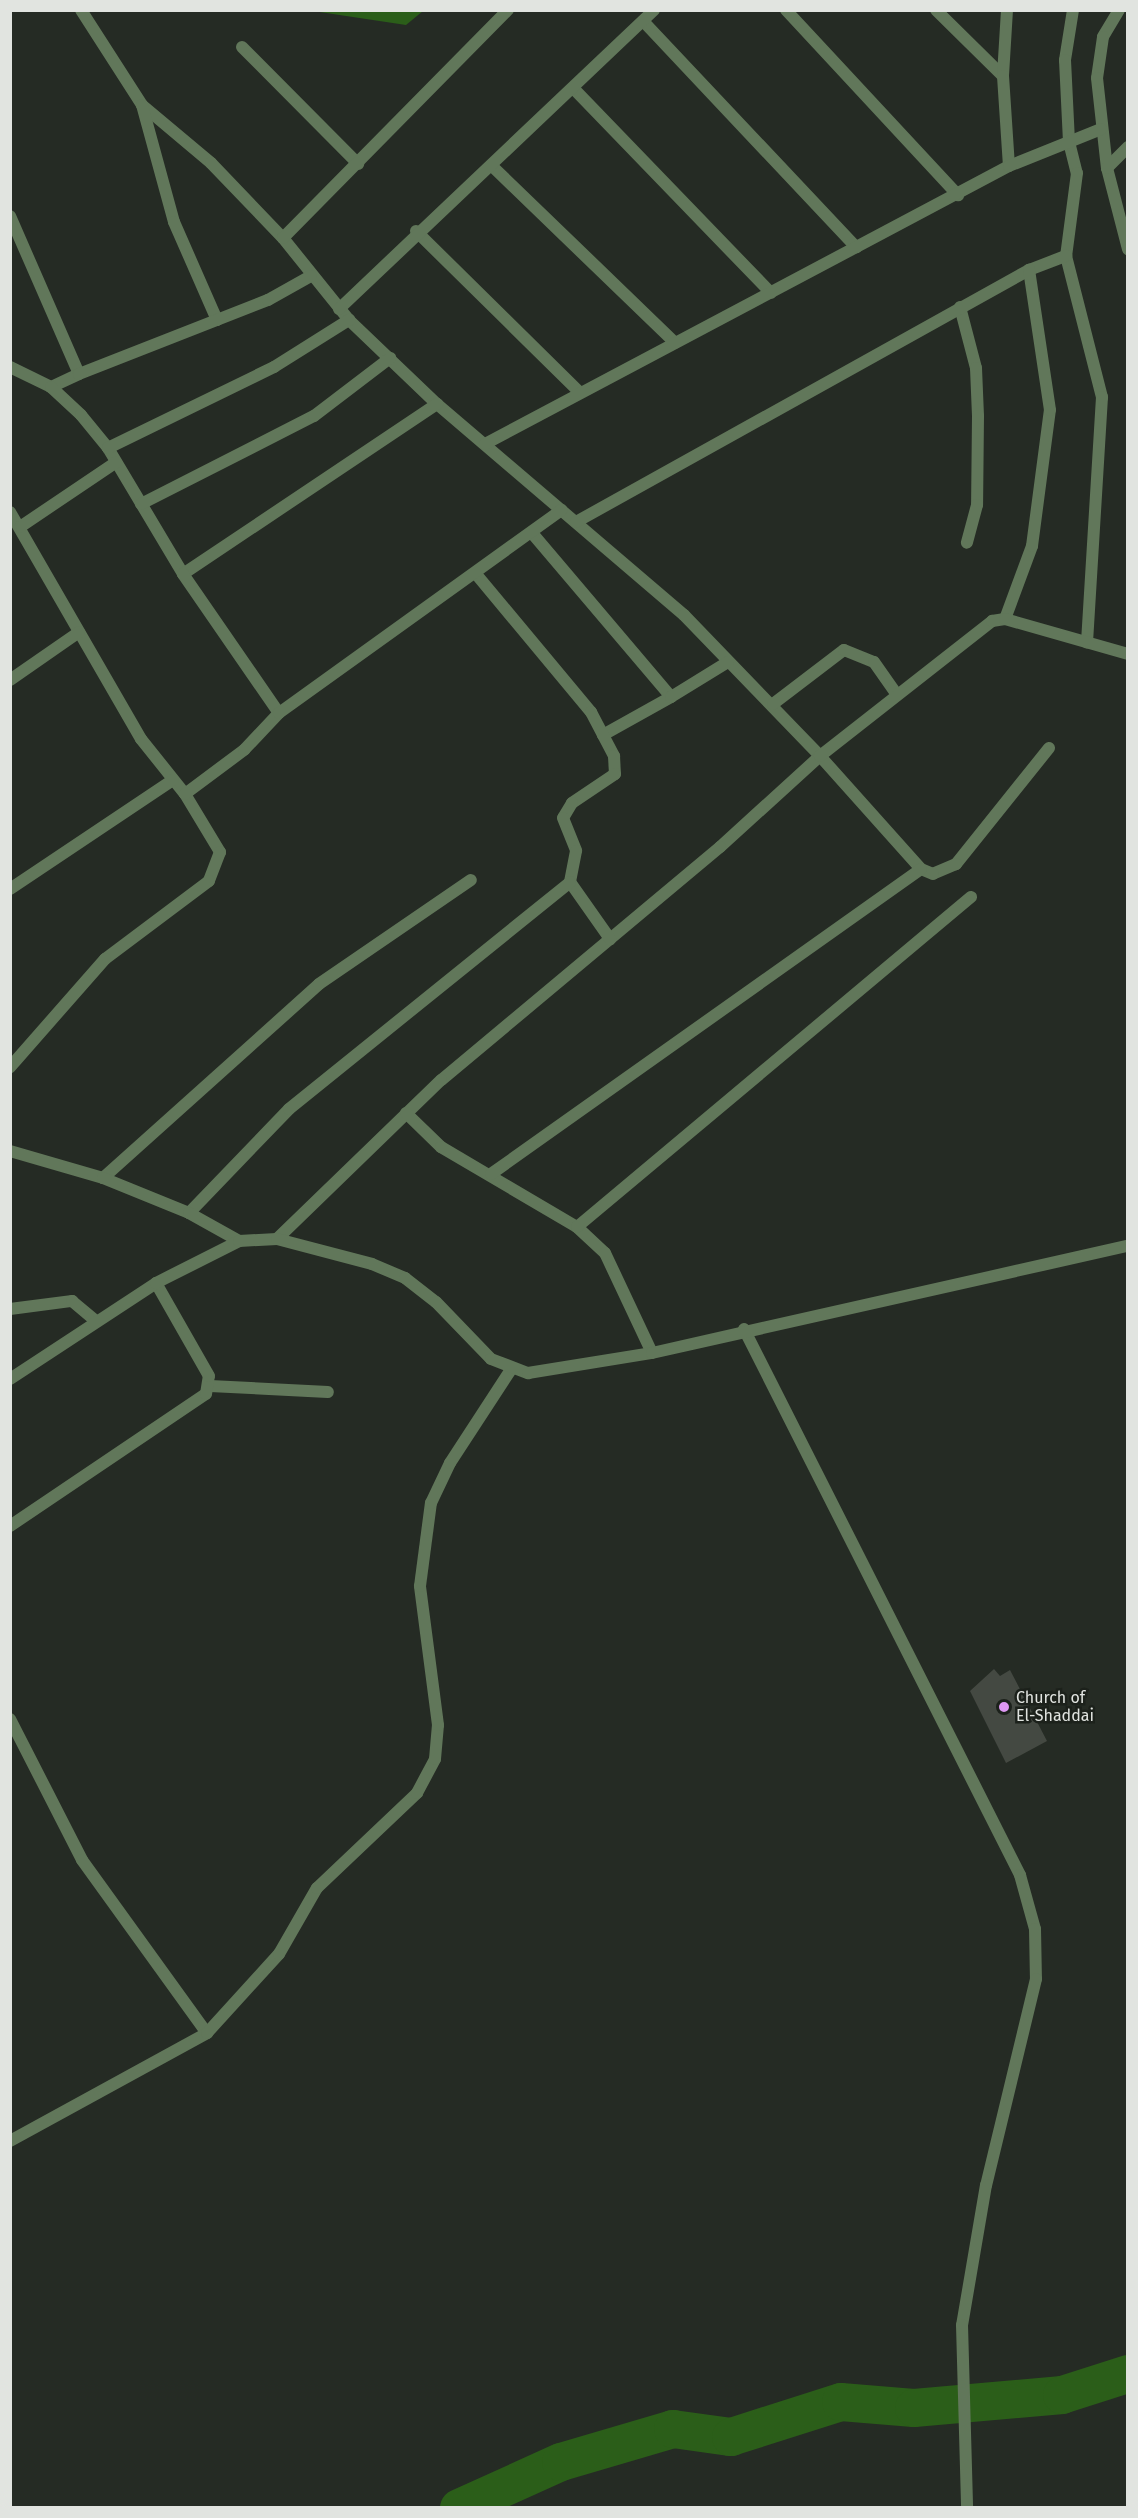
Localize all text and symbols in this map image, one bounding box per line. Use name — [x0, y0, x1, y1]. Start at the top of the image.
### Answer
place label: Church of El-Shaddai — [1016, 1688, 1094, 1726]
marker: Church of El-Shaddai — [997, 1700, 1011, 1714]

